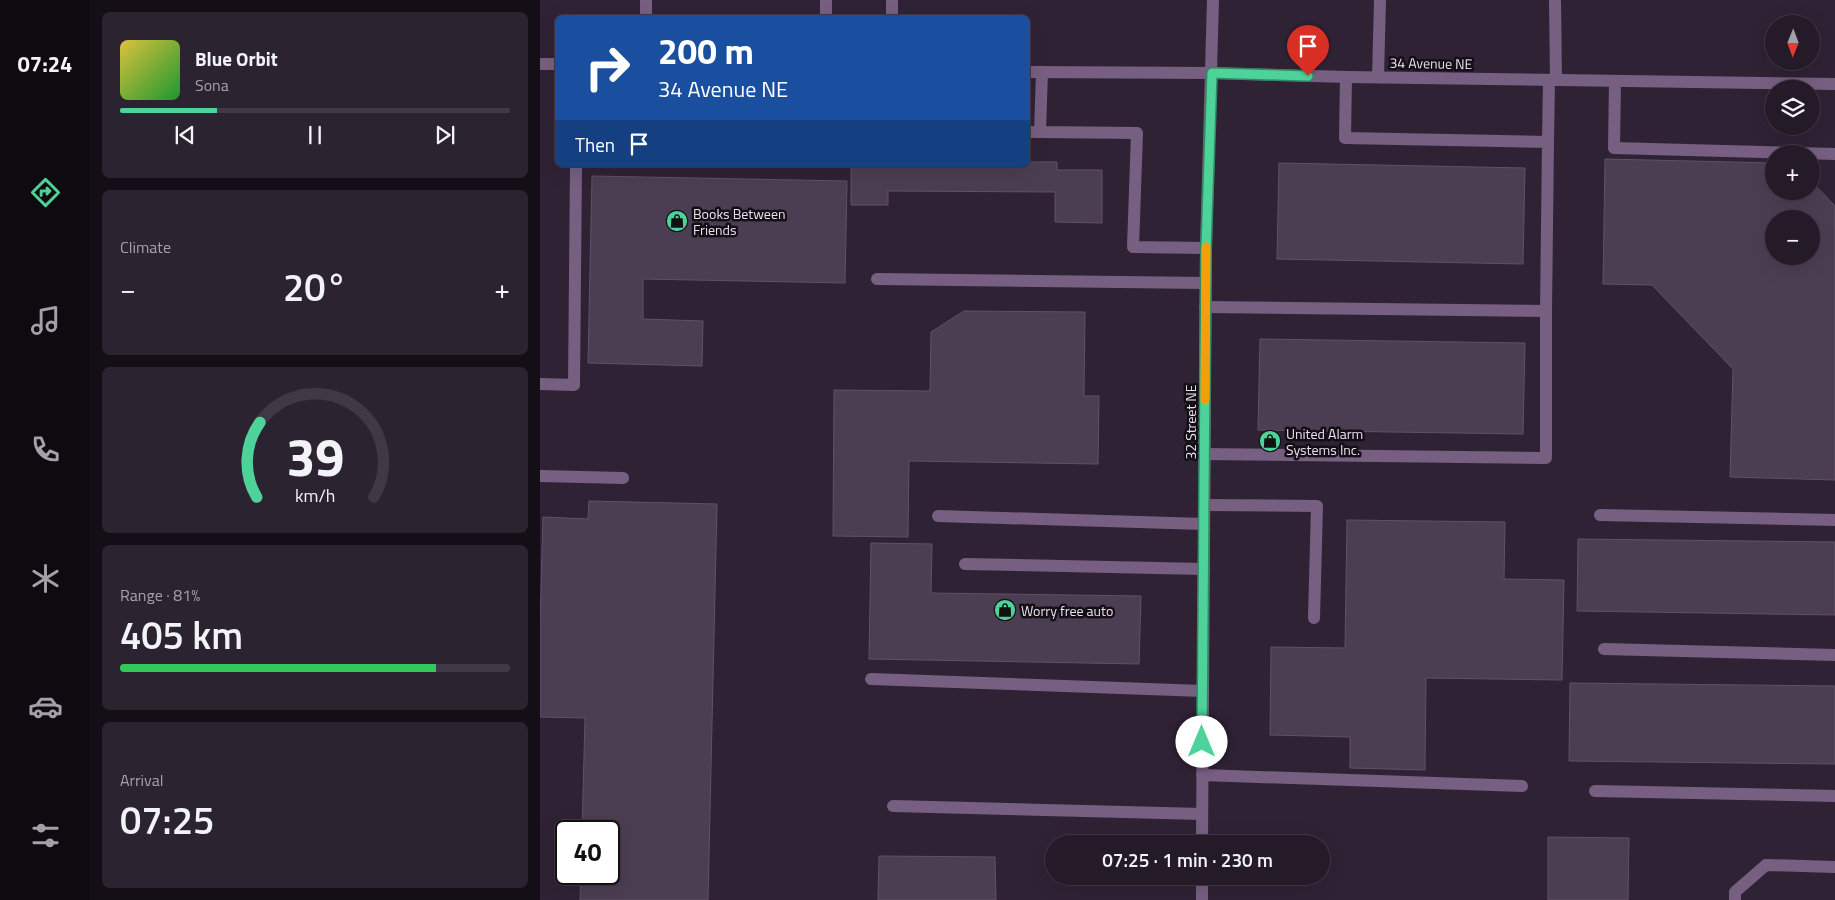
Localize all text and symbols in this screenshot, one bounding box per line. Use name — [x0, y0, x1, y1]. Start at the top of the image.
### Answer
north arrow — [1765, 15, 1820, 70]
map controls — [1765, 15, 1820, 265]
text: 200 m — [658, 24, 754, 78]
pin — [1287, 25, 1329, 76]
icon: arrive — [1294, 32, 1322, 60]
icon: right — [575, 35, 640, 100]
text: Blue Orbit — [195, 44, 278, 73]
text: 07:24 — [18, 47, 72, 81]
street label: 34 Avenue NE — [1389, 52, 1473, 74]
text: 34 Avenue NE — [658, 72, 788, 106]
text: Sona — [195, 73, 229, 97]
button: layers — [1765, 80, 1820, 135]
icon: previous — [171, 121, 199, 149]
icon: pause — [301, 121, 329, 149]
icon: next — [431, 121, 459, 149]
text: Then — [575, 130, 615, 159]
icon: arrive — [625, 130, 653, 158]
button: + — [1765, 145, 1820, 200]
icon: directions — [28, 175, 63, 210]
place label: Books Between Friends — [693, 203, 786, 240]
shop icon: Books Between Friends — [665, 209, 689, 233]
button: − — [1765, 210, 1820, 265]
text: Climate — [120, 235, 171, 259]
text: 20° — [283, 258, 347, 316]
text: − — [120, 267, 136, 310]
text: + — [494, 267, 510, 310]
icon: music — [28, 303, 63, 338]
street label: 32 Street NE — [1180, 384, 1201, 460]
text: 39 — [286, 417, 344, 496]
place label: United Alarm Systems Inc. — [1286, 423, 1363, 460]
shop icon: United Alarm Systems Inc. — [1258, 429, 1282, 453]
icon: phone — [28, 432, 63, 467]
text: km/h — [295, 482, 335, 509]
icon: climate — [28, 561, 63, 596]
text: Range · 81% — [120, 583, 200, 607]
shop icon: Worry free auto — [993, 598, 1017, 622]
place label: Worry free auto — [1021, 600, 1113, 621]
text: 405 km — [120, 606, 243, 664]
icon: car — [28, 689, 63, 724]
position arrow — [1175, 715, 1227, 767]
text: Arrival — [120, 768, 163, 792]
text: 07:25 — [120, 791, 214, 849]
icon: filters — [28, 818, 63, 853]
speed limit sign: 40 — [555, 820, 620, 885]
text: 07:25 · 1 min · 230 m — [1102, 845, 1273, 874]

